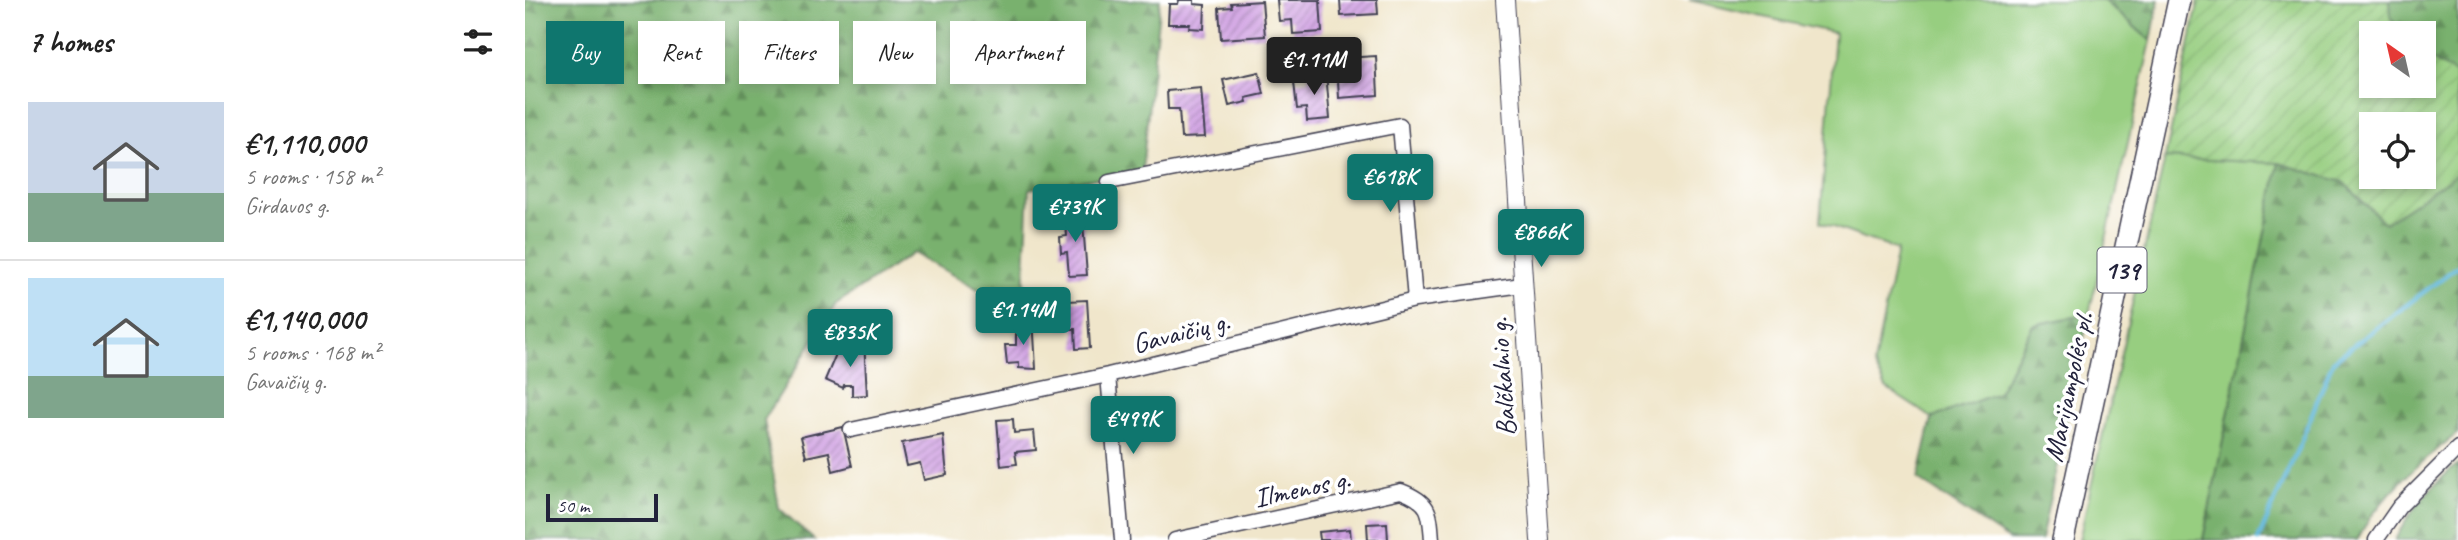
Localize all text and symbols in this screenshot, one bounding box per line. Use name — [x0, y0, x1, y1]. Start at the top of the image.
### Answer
chip: Buy — [546, 21, 624, 84]
chip: Rent — [638, 21, 725, 84]
chip: Filters — [739, 21, 839, 84]
chip: New — [853, 21, 936, 84]
chip: Apartment — [950, 21, 1086, 84]
north arrow — [2359, 21, 2436, 98]
map controls — [2359, 21, 2436, 189]
text: 7 homes — [28, 23, 113, 61]
icon: filters — [459, 23, 497, 61]
pin: €1.11M — [1257, 38, 1371, 97]
text: €1.11M — [1283, 45, 1345, 74]
button: locate — [2359, 112, 2436, 189]
text: €1,110,000 — [245, 124, 365, 162]
icon: home — [84, 130, 168, 214]
pin: €618K — [1341, 154, 1439, 214]
text: 5 rooms · 158 m² — [245, 162, 380, 191]
text: €618K — [1363, 162, 1417, 191]
pin: €739K — [1026, 184, 1124, 244]
text: Girdavos g. — [245, 191, 329, 220]
text: €739K — [1049, 192, 1101, 221]
pin: €866K — [1492, 210, 1590, 269]
text: €866K — [1514, 217, 1568, 246]
road number: 139 — [2097, 247, 2147, 292]
pin: €1.14M — [966, 288, 1080, 347]
text: €1.14M — [992, 295, 1054, 324]
text: €1,140,000 — [245, 300, 365, 338]
street label: Gavaičių g. — [1129, 303, 1234, 361]
icon: home — [84, 306, 168, 390]
street label: Marijampolės pl. — [2035, 309, 2101, 465]
pin: €835K — [801, 310, 899, 369]
street label: Balčkalnio g. — [1480, 316, 1524, 437]
text: €835K — [824, 317, 876, 346]
text: 5 rooms · 168 m² — [245, 338, 380, 367]
text: Gavaičių g. — [245, 367, 326, 396]
pin: €499K — [1084, 396, 1182, 456]
text: €499K — [1107, 404, 1159, 433]
street label: Ilmenos g. — [1251, 461, 1354, 515]
scale bar — [546, 491, 658, 523]
text: 50 m — [557, 494, 589, 518]

